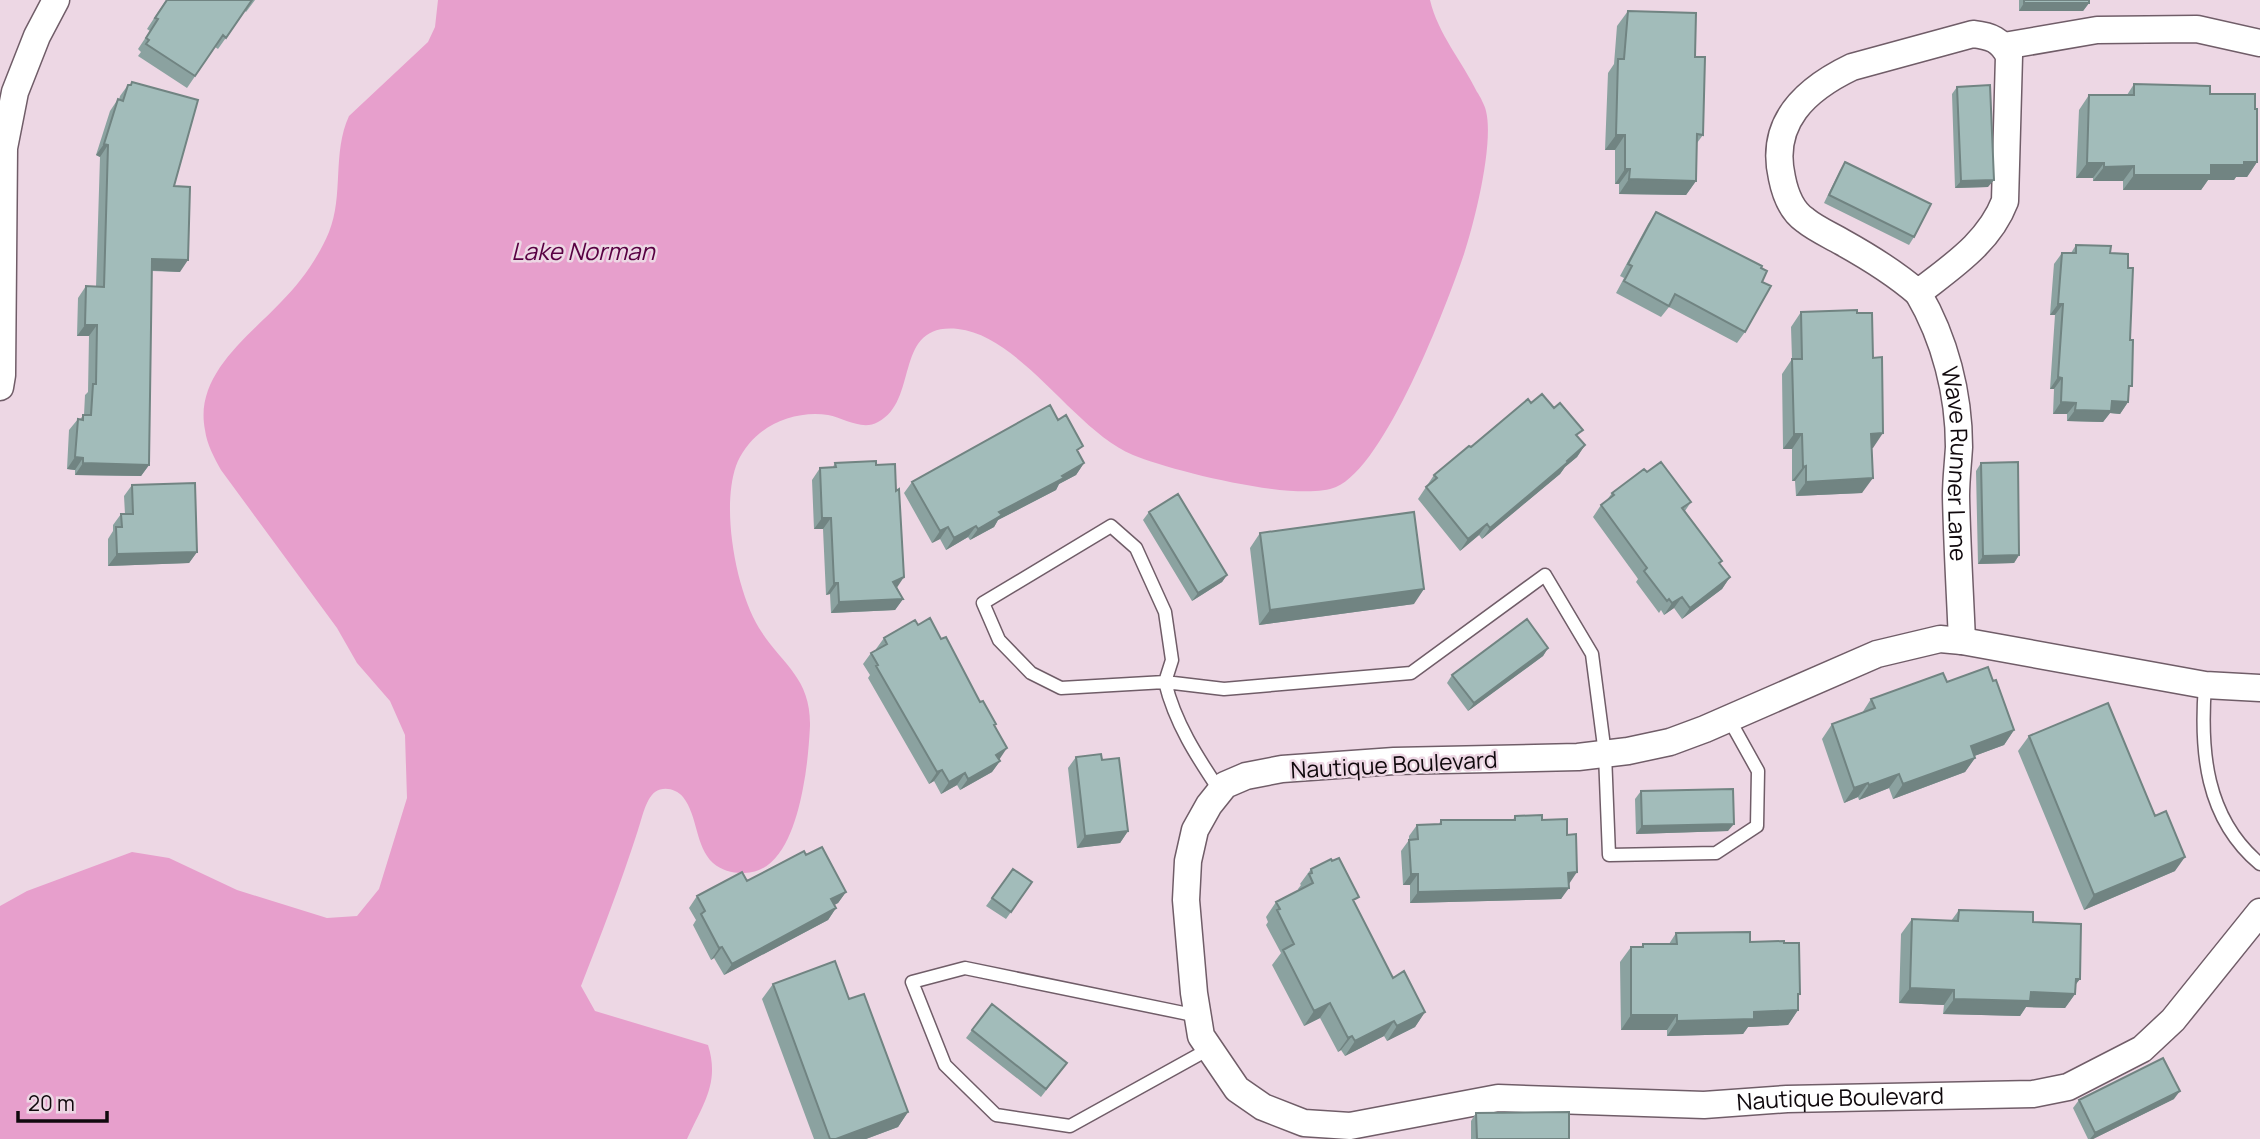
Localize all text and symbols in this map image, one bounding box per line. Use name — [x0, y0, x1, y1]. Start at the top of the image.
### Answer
water label: Lake Norman — [511, 234, 655, 267]
street label: Wave Runner Lane — [1934, 363, 1976, 562]
street label: Nautique Boulevard — [1290, 743, 1498, 785]
street label: Nautique Boulevard — [1735, 1079, 1944, 1118]
scale bar — [18, 1080, 107, 1124]
text: 20 m — [28, 1089, 75, 1117]

